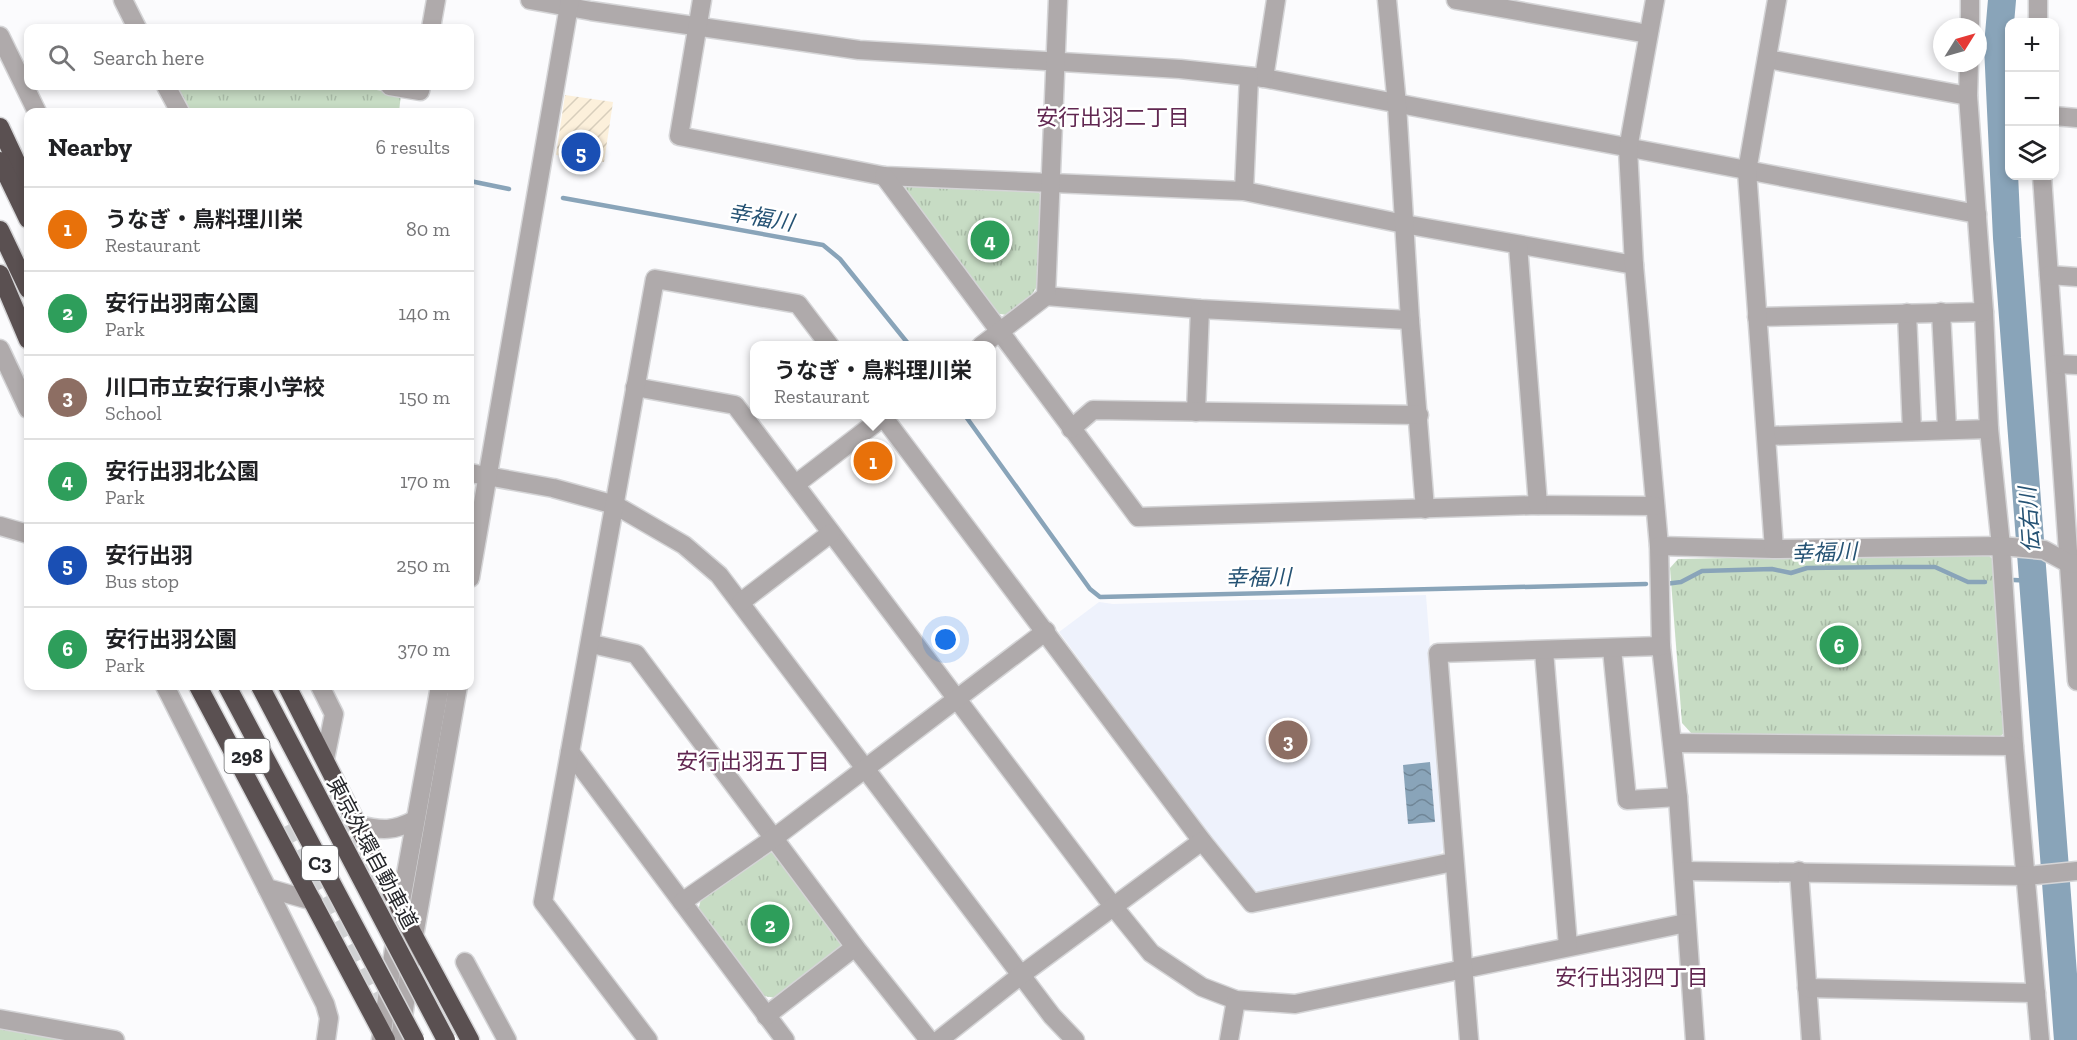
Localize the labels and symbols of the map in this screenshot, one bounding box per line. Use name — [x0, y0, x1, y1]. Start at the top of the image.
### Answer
north arrow — [1933, 18, 1987, 72]
district label: 安行出羽二丁目 — [1036, 104, 1190, 131]
pin: 5 — [562, 130, 600, 174]
water label: 幸福川 — [726, 198, 798, 237]
pin: 4 — [970, 218, 1010, 262]
pin: 1 — [854, 438, 892, 484]
water label: 伝右川 — [2014, 484, 2045, 554]
water label: 幸福川 — [1791, 538, 1859, 567]
water label: 幸福川 — [1225, 563, 1293, 592]
pin: 6 — [1820, 622, 1858, 668]
your location — [931, 625, 960, 654]
pin: 3 — [1268, 718, 1308, 762]
road number: 298 — [224, 739, 270, 773]
district label: 安行出羽五丁目 — [676, 748, 830, 775]
street label: 東京外環自動車道 — [322, 773, 423, 933]
road number: C3 — [302, 846, 338, 880]
pin: 2 — [750, 902, 790, 946]
district label: 安行出羽四丁目 — [1555, 964, 1709, 991]

